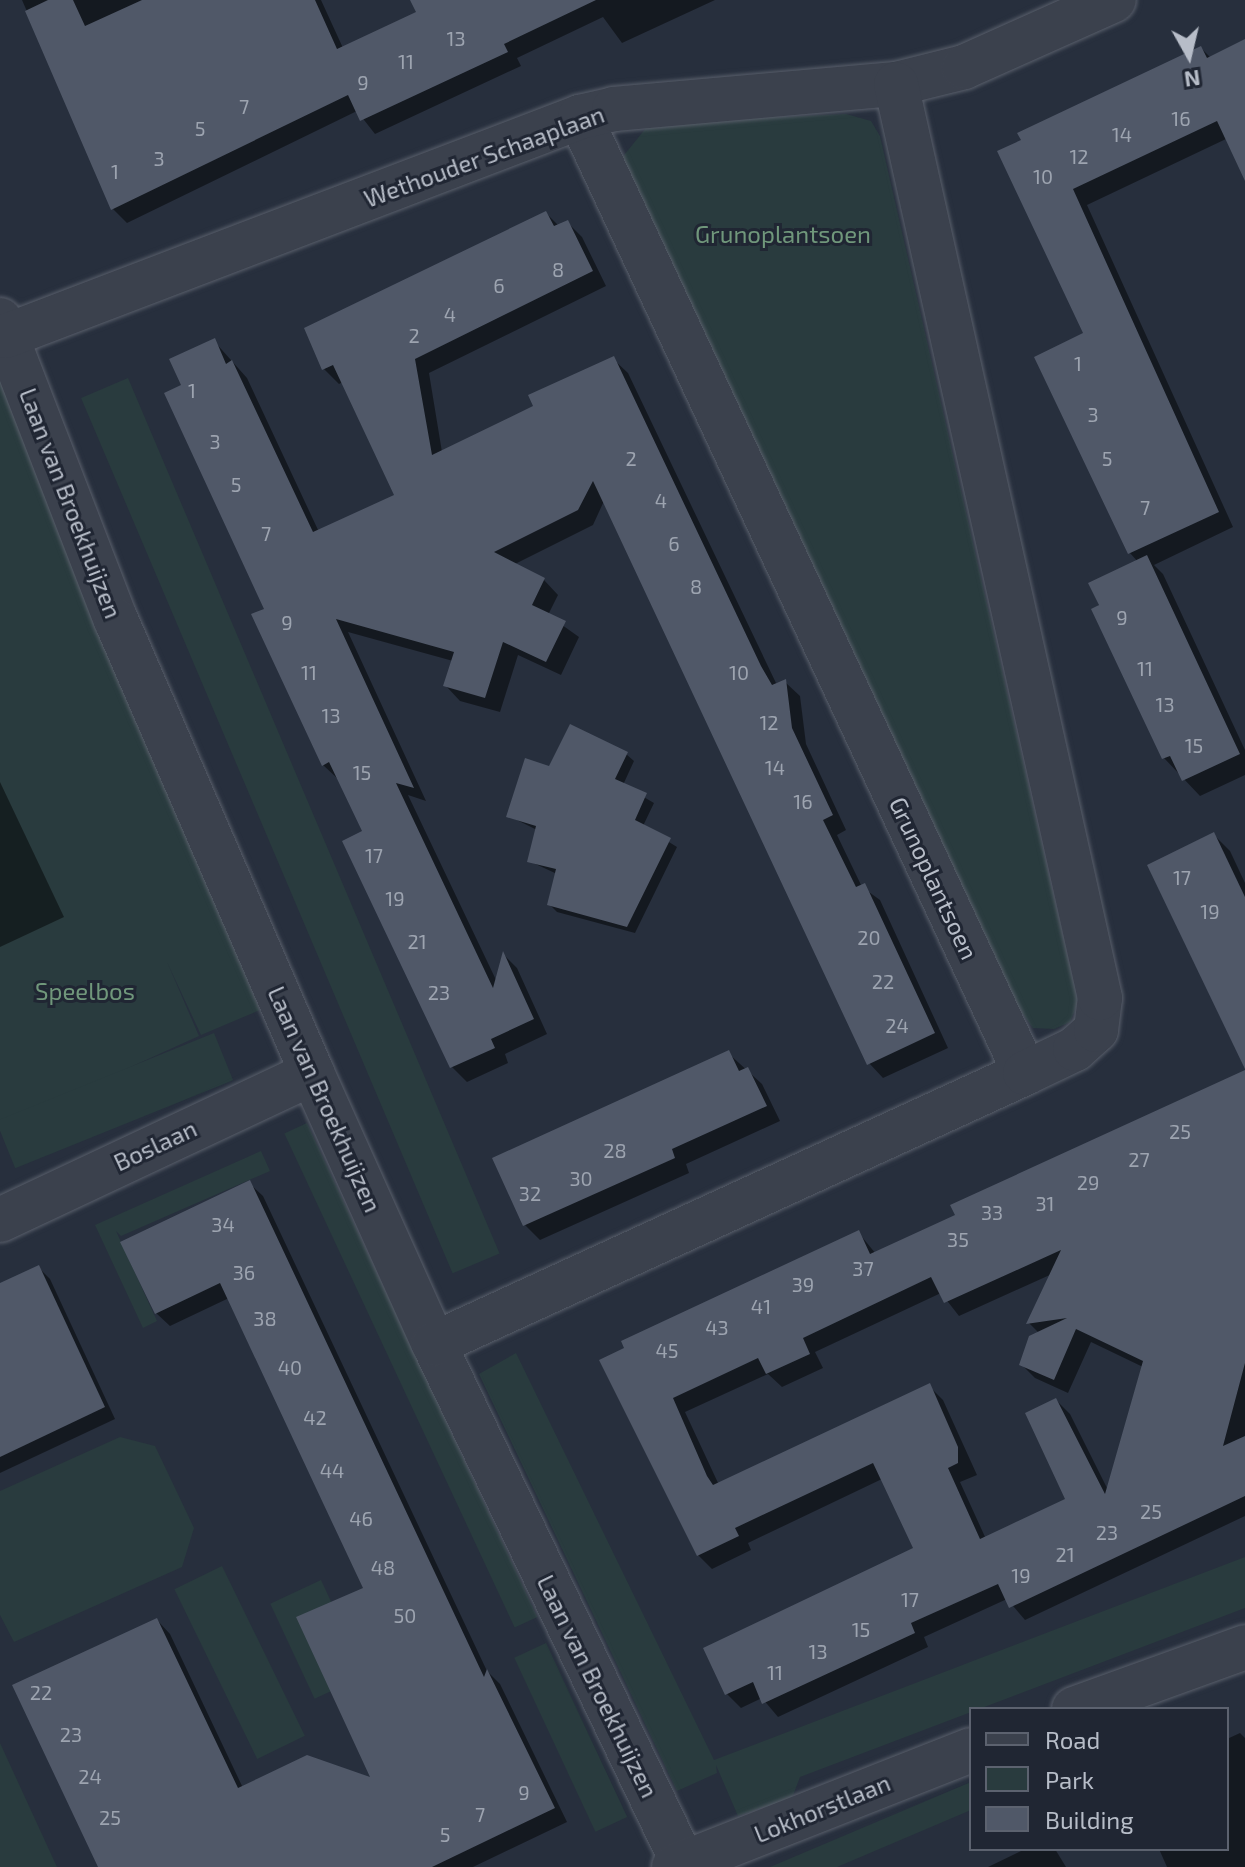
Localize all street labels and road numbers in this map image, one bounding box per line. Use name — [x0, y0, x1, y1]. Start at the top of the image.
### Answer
street label: Wethouder Schaaplaan — [360, 99, 608, 213]
street label: Laan van Broekhuijzen — [14, 384, 128, 622]
street label: Grunoplantsoen — [884, 792, 984, 964]
street label: Laan van Broekhuijzen — [262, 981, 388, 1217]
street label: Boslaan — [109, 1113, 201, 1177]
street label: Laan van Broekhuijzen — [531, 1570, 665, 1802]
street label: Lokhorstlaan — [750, 1768, 894, 1848]

